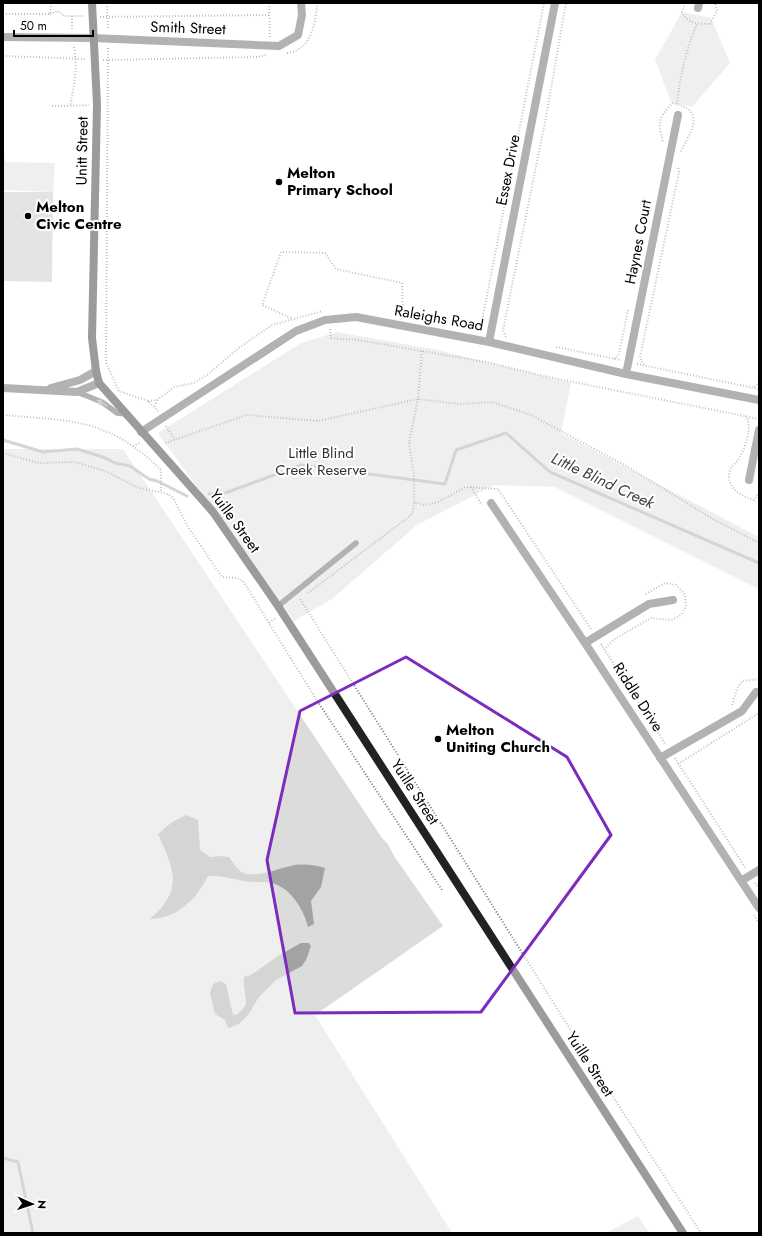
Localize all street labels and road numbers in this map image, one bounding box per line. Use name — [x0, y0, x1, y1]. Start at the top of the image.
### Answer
street label: Smith Street — [150, 16, 227, 40]
street label: Unitt Street — [70, 116, 94, 186]
street label: Essex Drive — [490, 132, 526, 207]
street label: Haynes Court — [619, 197, 657, 286]
street label: Raleighs Road — [393, 299, 485, 337]
street label: Yuille Street — [204, 485, 266, 558]
street label: Riddle Drive — [607, 658, 669, 736]
street label: Yuille Street — [386, 755, 445, 829]
street label: Yuille Street — [561, 1027, 620, 1101]

